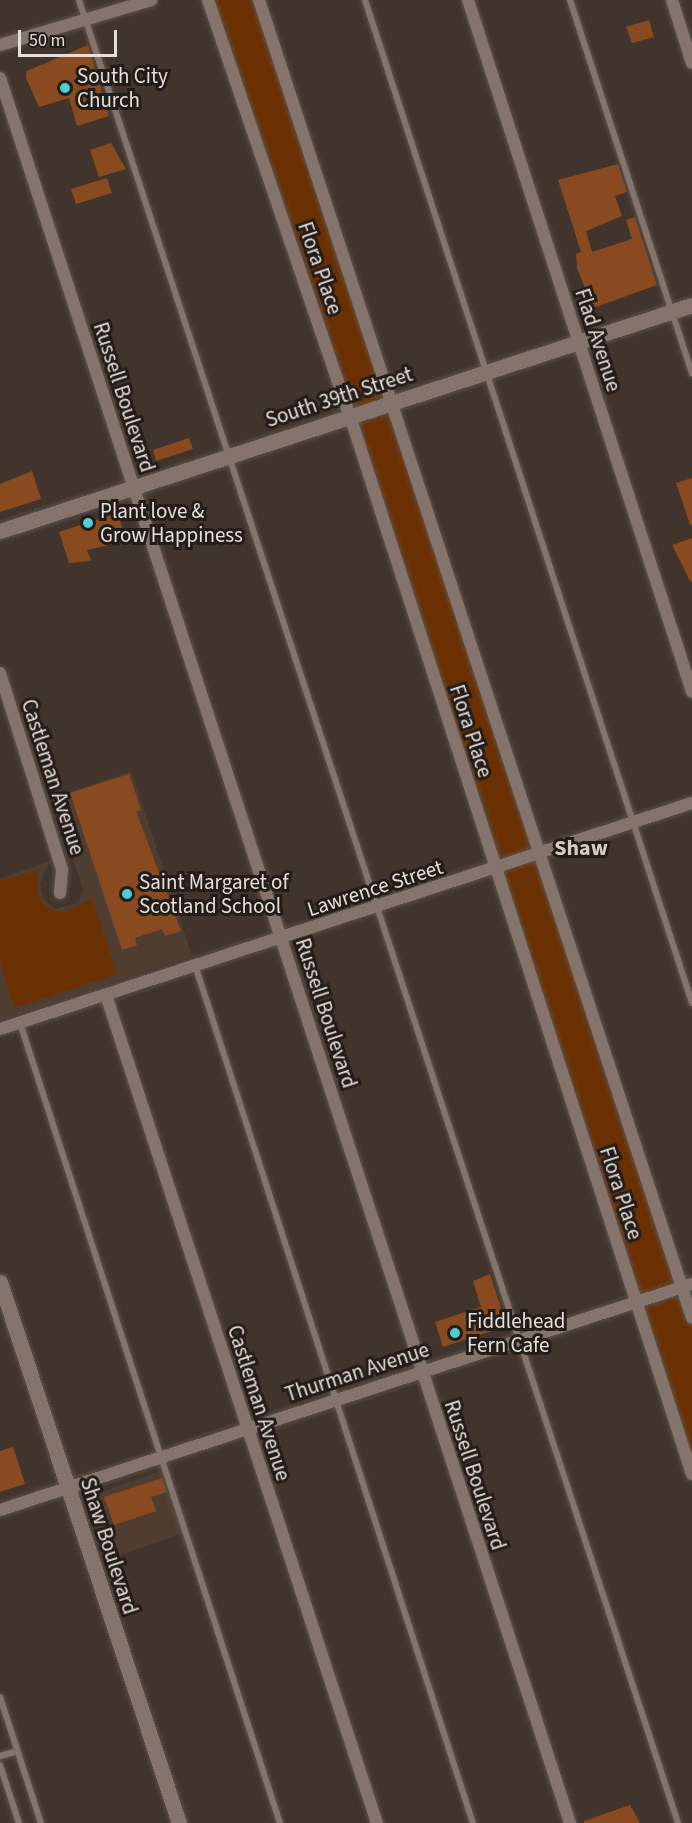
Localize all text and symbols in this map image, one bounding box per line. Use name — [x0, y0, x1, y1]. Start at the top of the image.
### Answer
scale bar — [21, 18, 120, 56]
text: 50 m — [29, 28, 65, 53]
place label: South City Church — [77, 63, 168, 113]
marker: South City Church — [58, 81, 72, 95]
street label: Flora Place — [292, 218, 348, 318]
street label: Flad Avenue — [570, 285, 626, 395]
street label: Russell Boulevard — [88, 319, 160, 475]
street label: South 39th Street — [262, 361, 416, 433]
place label: Plant love & Grow Happiness — [100, 498, 243, 548]
marker: Plant love & Grow Happiness — [81, 516, 95, 530]
street label: Flora Place — [444, 681, 498, 781]
street label: Castleman Avenue — [16, 696, 90, 858]
district label: Shaw — [554, 836, 608, 862]
street label: Lawrence Street — [304, 854, 446, 922]
place label: Saint Margaret of Scotland School — [139, 869, 289, 919]
marker: Saint Margaret of Scotland School — [120, 887, 134, 901]
street label: Russell Boulevard — [290, 935, 362, 1091]
street label: Flora Place — [594, 1143, 648, 1243]
place label: Fiddlehead Fern Cafe — [467, 1308, 565, 1358]
street label: Castleman Avenue — [222, 1322, 296, 1484]
marker: Fiddlehead Fern Cafe — [448, 1326, 462, 1340]
street label: Thurman Avenue — [282, 1337, 432, 1407]
street label: Russell Boulevard — [439, 1397, 511, 1553]
street label: Shaw Boulevard — [75, 1474, 143, 1618]

